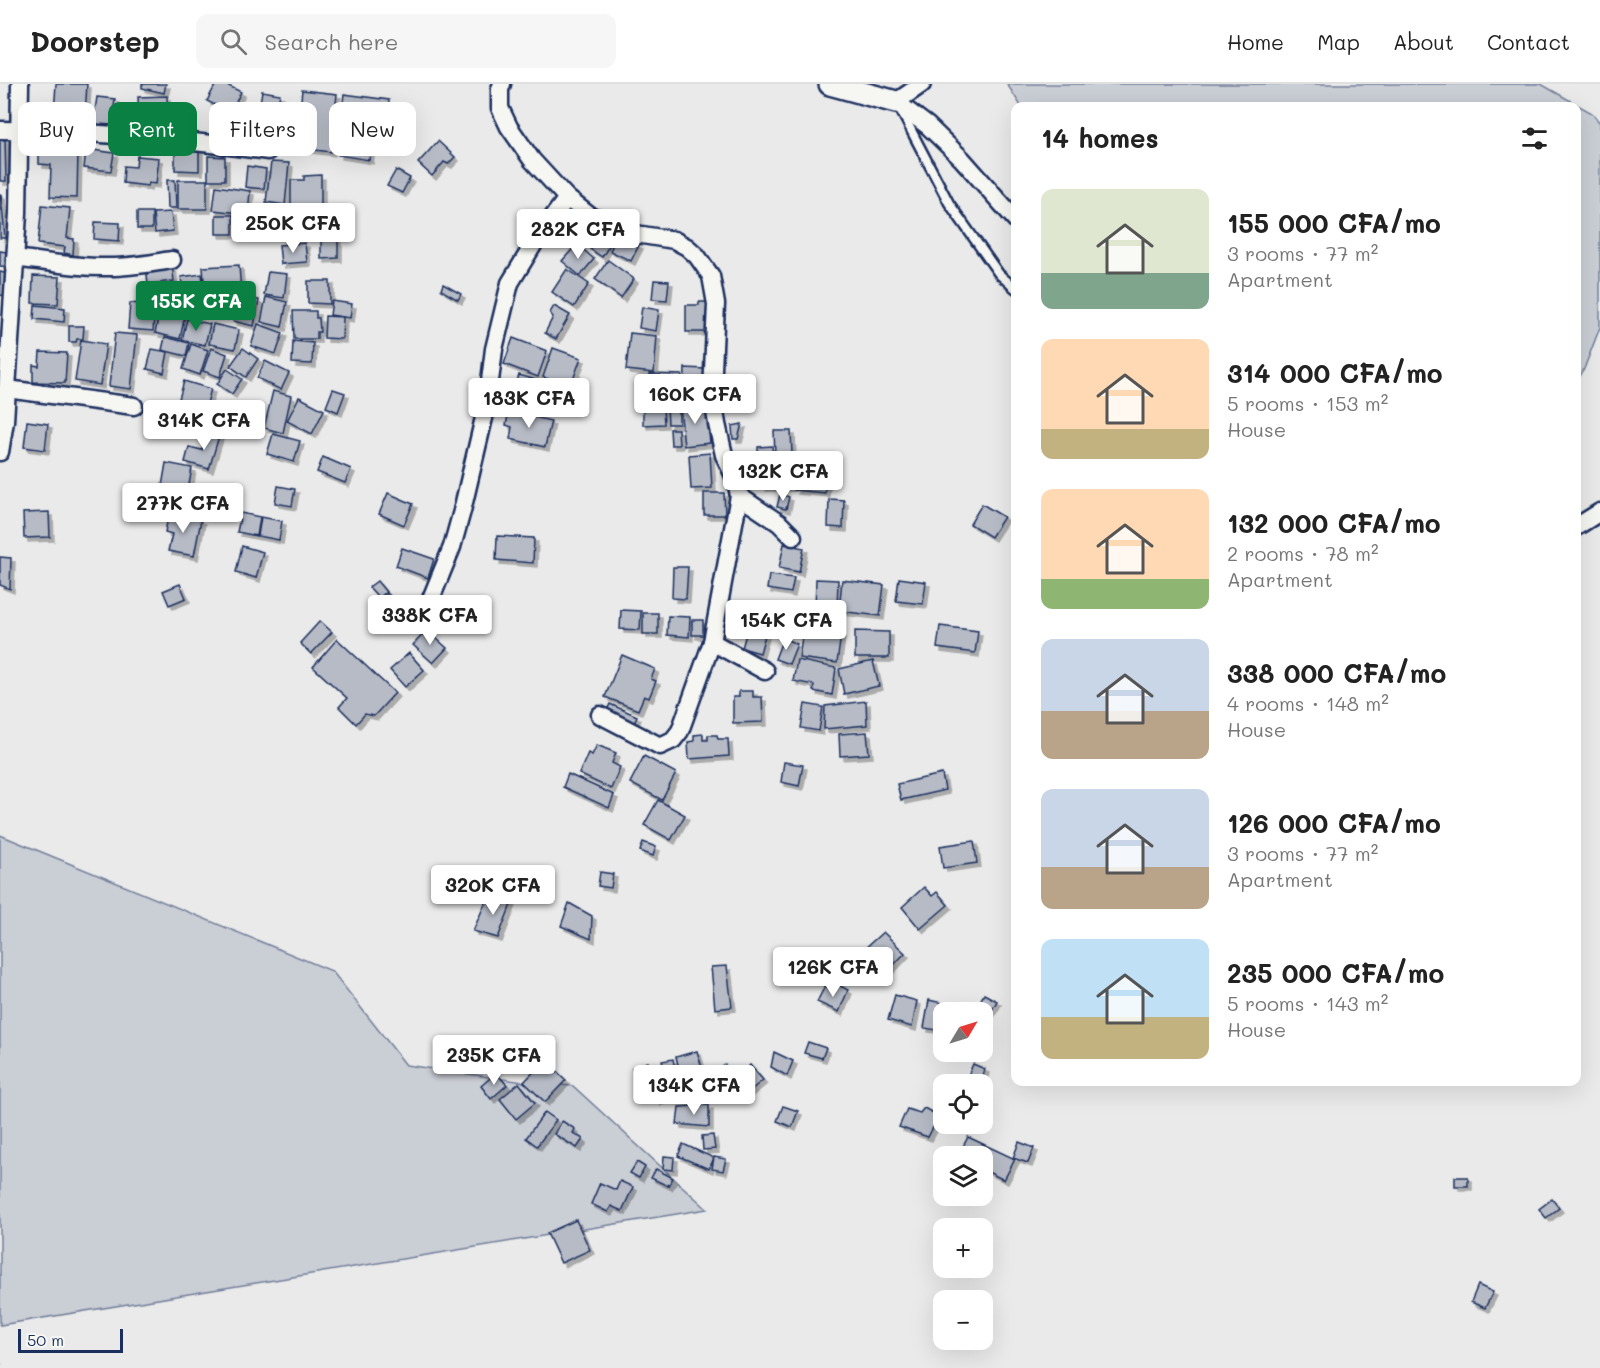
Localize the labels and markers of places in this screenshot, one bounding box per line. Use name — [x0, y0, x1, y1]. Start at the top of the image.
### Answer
pin: 250K CFA — [231, 203, 355, 254]
pin: 282K CFA — [516, 209, 640, 260]
pin: 155K CFA — [134, 281, 258, 332]
pin: 160K CFA — [633, 374, 757, 425]
pin: 183K CFA — [467, 378, 591, 429]
pin: 314K CFA — [142, 400, 266, 451]
pin: 132K CFA — [721, 451, 845, 502]
pin: 277K CFA — [121, 483, 245, 534]
pin: 338K CFA — [368, 595, 492, 646]
pin: 154K CFA — [724, 600, 848, 651]
pin: 320K CFA — [431, 865, 555, 916]
pin: 126K CFA — [771, 947, 895, 998]
pin: 235K CFA — [432, 1035, 556, 1086]
pin: 134K CFA — [632, 1065, 756, 1116]

